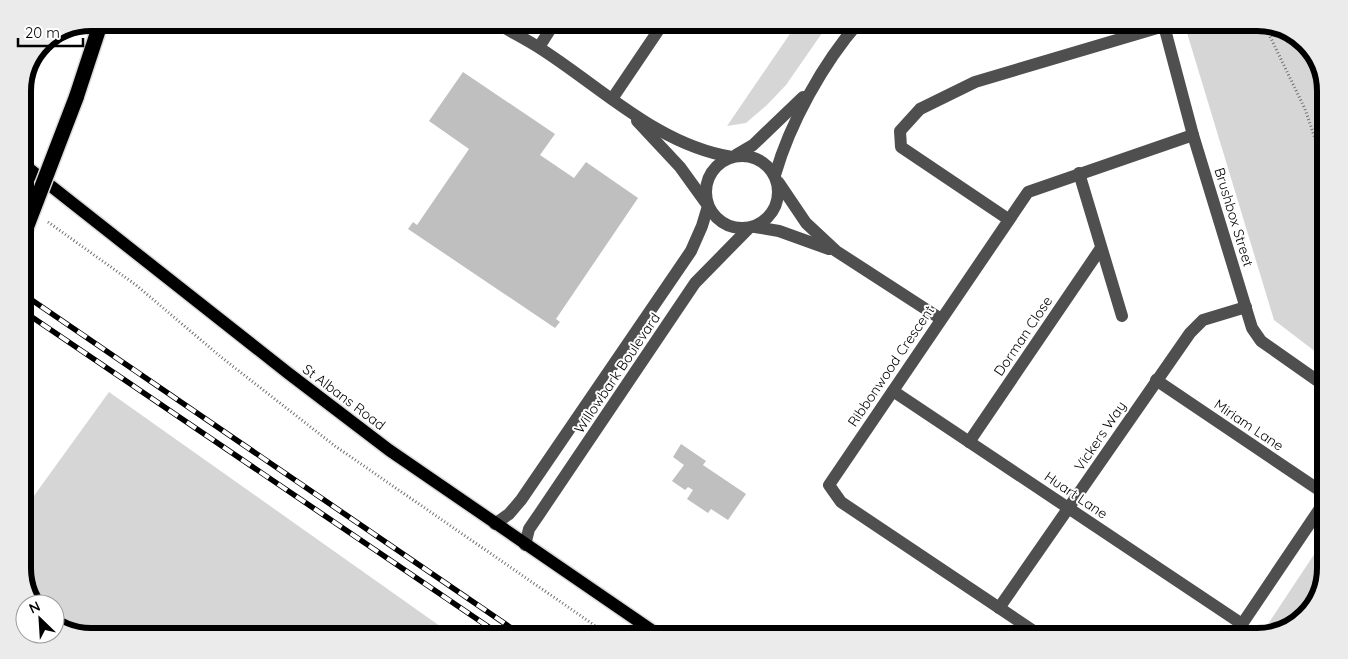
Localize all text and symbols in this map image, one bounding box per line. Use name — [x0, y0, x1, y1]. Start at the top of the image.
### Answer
scale bar — [18, 15, 82, 47]
text: 20 m — [25, 23, 60, 42]
street label: Brushbox Street — [1210, 165, 1258, 269]
street label: Dorman Close — [990, 293, 1056, 379]
street label: Ribbonwood Crescent — [844, 302, 938, 430]
street label: Willowbark Boulevard — [570, 309, 664, 437]
street label: St Albans Road — [299, 360, 389, 434]
street label: Miriam Lane — [1211, 395, 1287, 455]
street label: Vickers Way — [1070, 398, 1130, 474]
street label: Huart Lane — [1041, 467, 1111, 523]
north arrow — [15, 594, 65, 644]
text: N — [26, 597, 43, 618]

